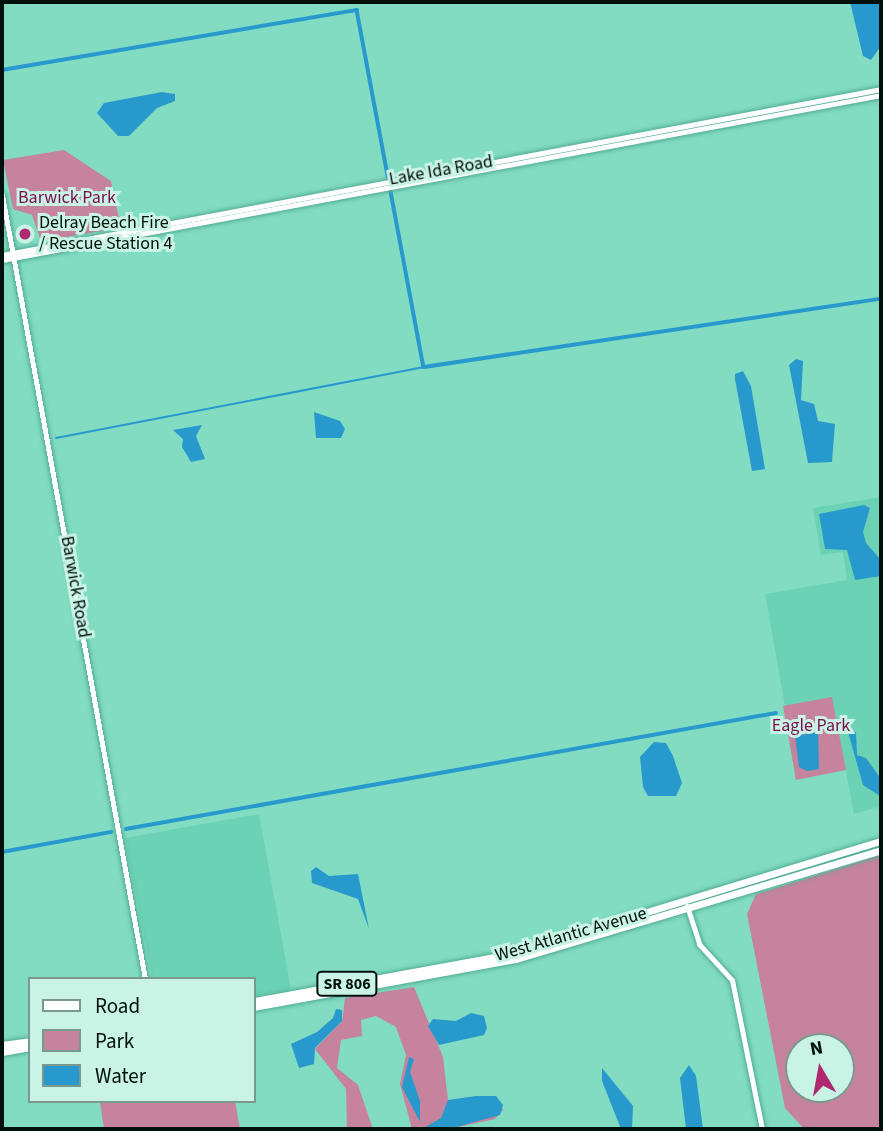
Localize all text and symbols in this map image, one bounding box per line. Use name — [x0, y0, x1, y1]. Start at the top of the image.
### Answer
street label: Lake Ida Road — [387, 151, 495, 191]
park label: Barwick Park — [18, 187, 116, 209]
place label: Delray Beach Fire / Rescue Station 4 — [39, 213, 172, 256]
marker: Delray Beach Fire / Rescue Station 4 — [17, 226, 33, 242]
street label: Barwick Road — [55, 534, 95, 640]
park label: Eagle Park — [772, 715, 850, 737]
street label: West Atlantic Avenue — [493, 903, 649, 967]
road number: SR 806 — [316, 972, 378, 996]
legend — [28, 977, 256, 1103]
text: Road — [95, 991, 140, 1021]
text: Park — [95, 1026, 134, 1056]
north arrow — [785, 1033, 855, 1103]
text: N — [808, 1034, 825, 1063]
text: Water — [95, 1061, 146, 1091]

